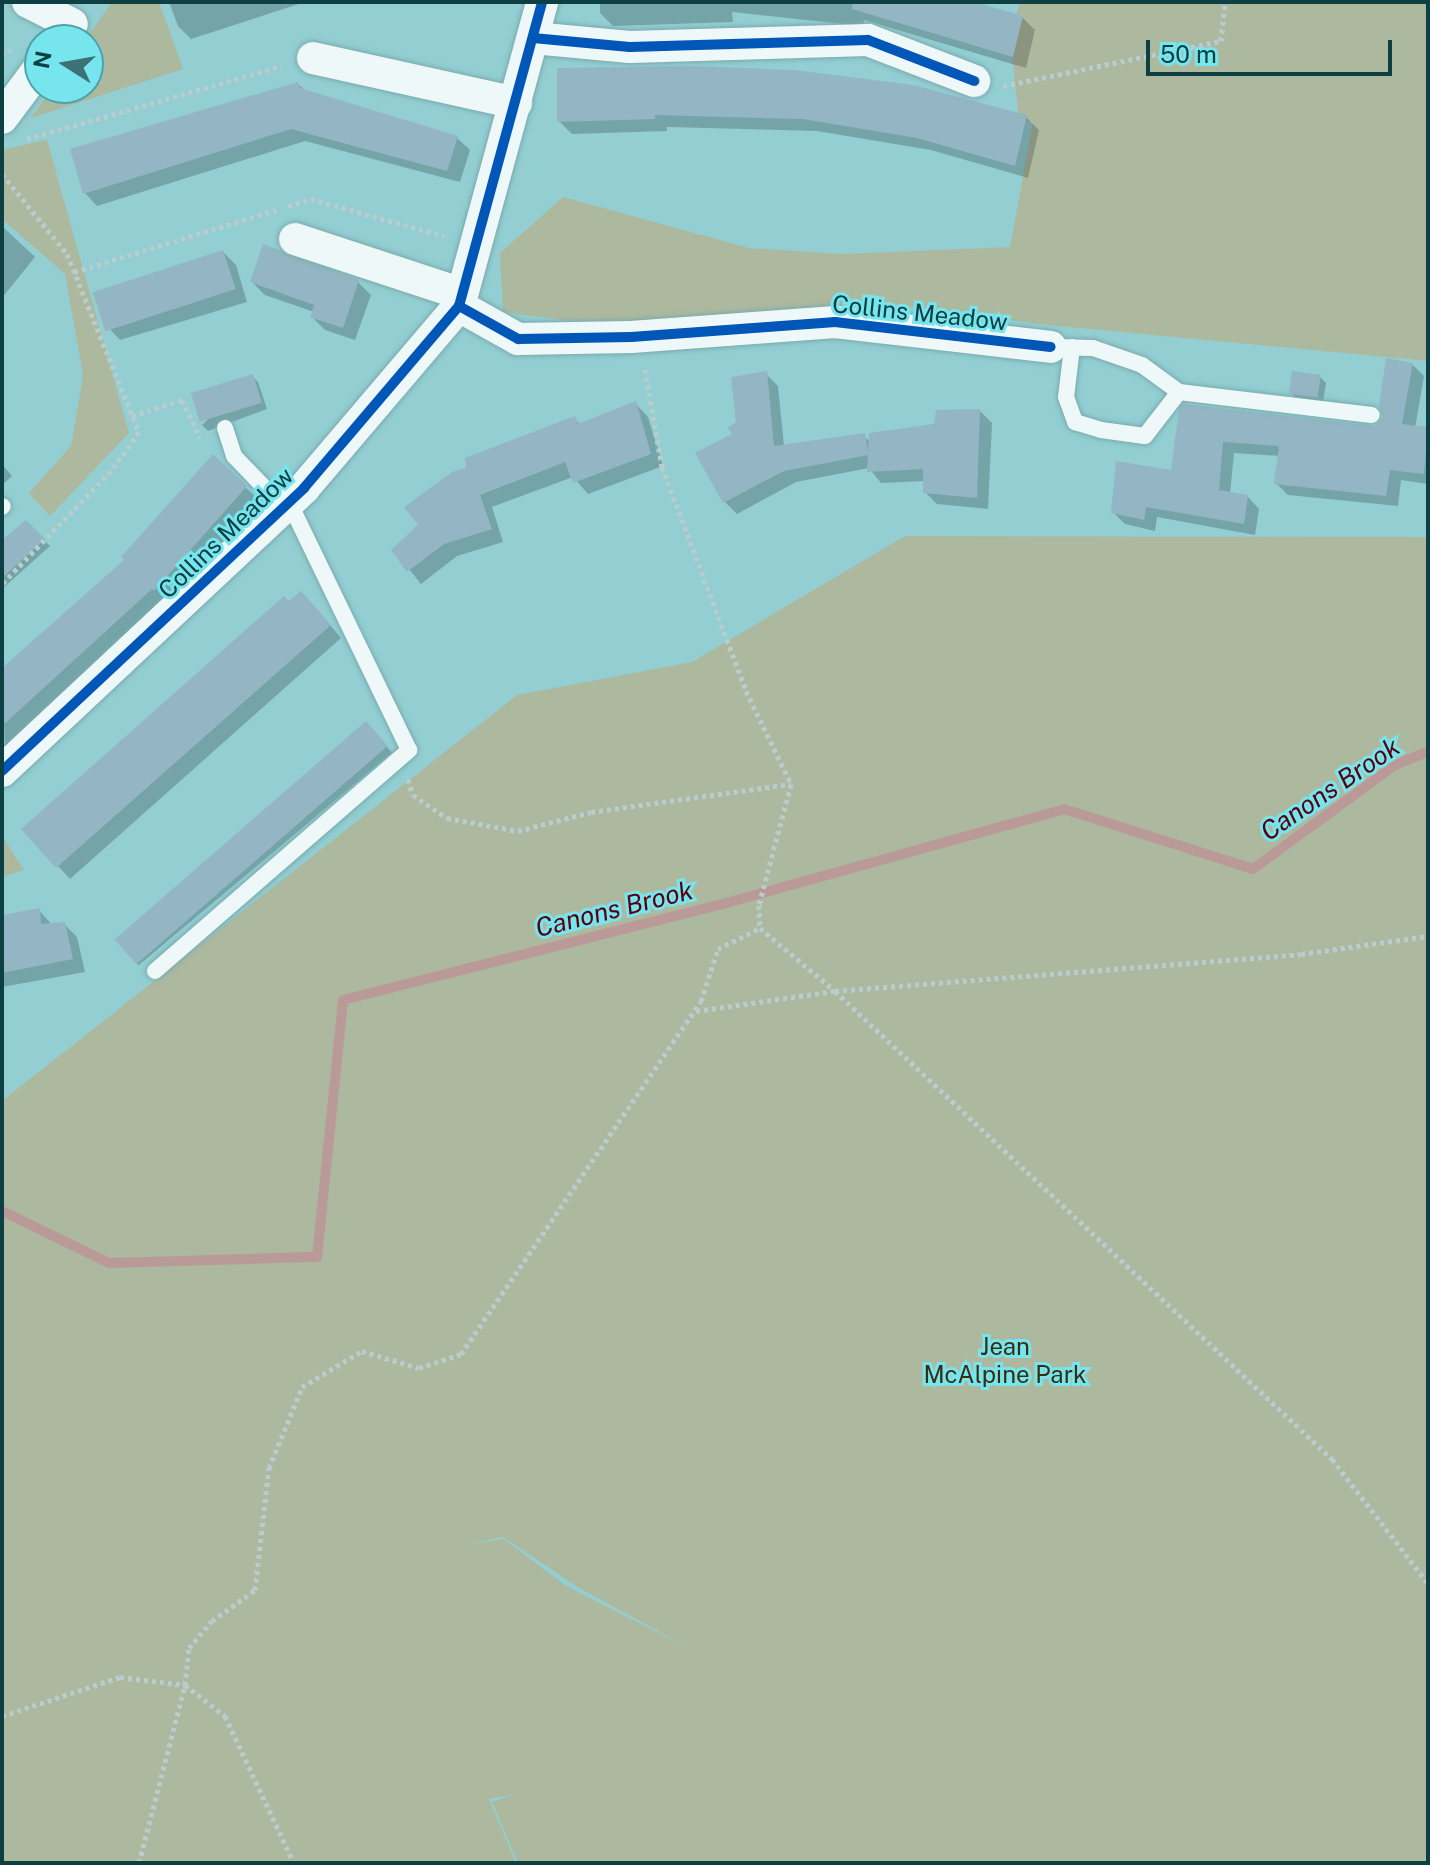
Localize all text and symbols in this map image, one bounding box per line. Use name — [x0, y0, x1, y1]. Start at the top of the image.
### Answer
north arrow — [24, 24, 104, 104]
scale bar — [1150, 24, 1396, 74]
text: 50 m — [1160, 40, 1217, 68]
text: N — [28, 49, 57, 71]
street label: Collins Meadow — [831, 289, 1009, 337]
street label: Collins Meadow — [153, 461, 299, 605]
water label: Canons Brook — [1254, 731, 1406, 847]
water label: Canons Brook — [532, 874, 696, 944]
park label: Jean McAlpine Park — [923, 1333, 1087, 1389]

